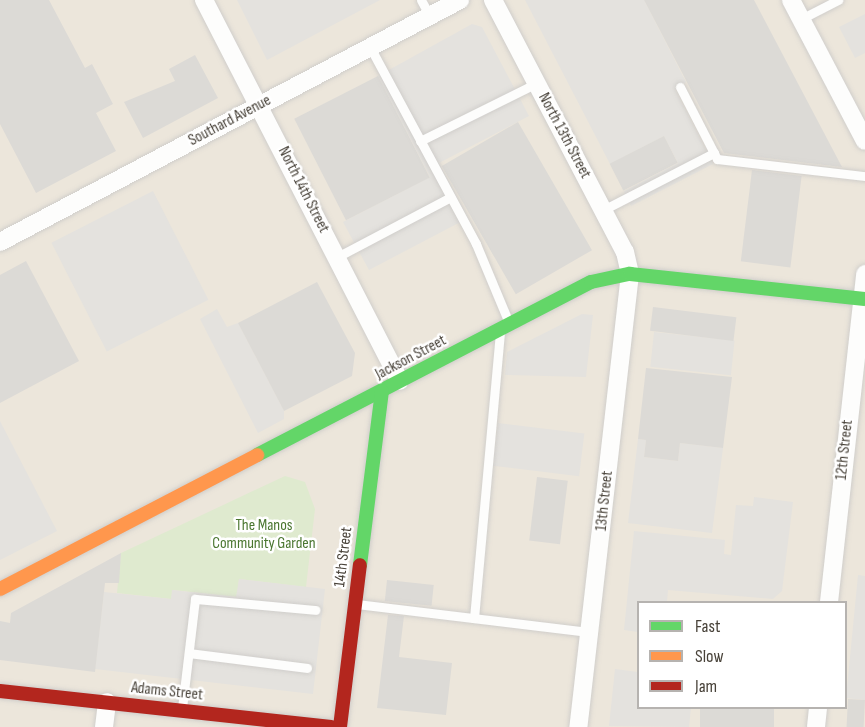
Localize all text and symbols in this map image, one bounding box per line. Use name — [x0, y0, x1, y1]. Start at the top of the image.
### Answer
street label: North 13th Street — [533, 90, 595, 182]
street label: Southard Avenue — [185, 91, 275, 151]
street label: North 14th Street — [273, 144, 333, 236]
street label: Jackson Street — [372, 331, 450, 385]
street label: 12th Street — [832, 419, 858, 481]
street label: 13th Street — [592, 470, 618, 532]
park label: The Manos Community Garden — [212, 516, 316, 554]
street label: 14th Street — [331, 526, 357, 588]
legend — [637, 601, 847, 709]
text: Fast — [695, 616, 720, 637]
text: Slow — [695, 646, 724, 667]
text: Jam — [695, 676, 717, 697]
street label: Adams Street — [130, 679, 204, 705]

